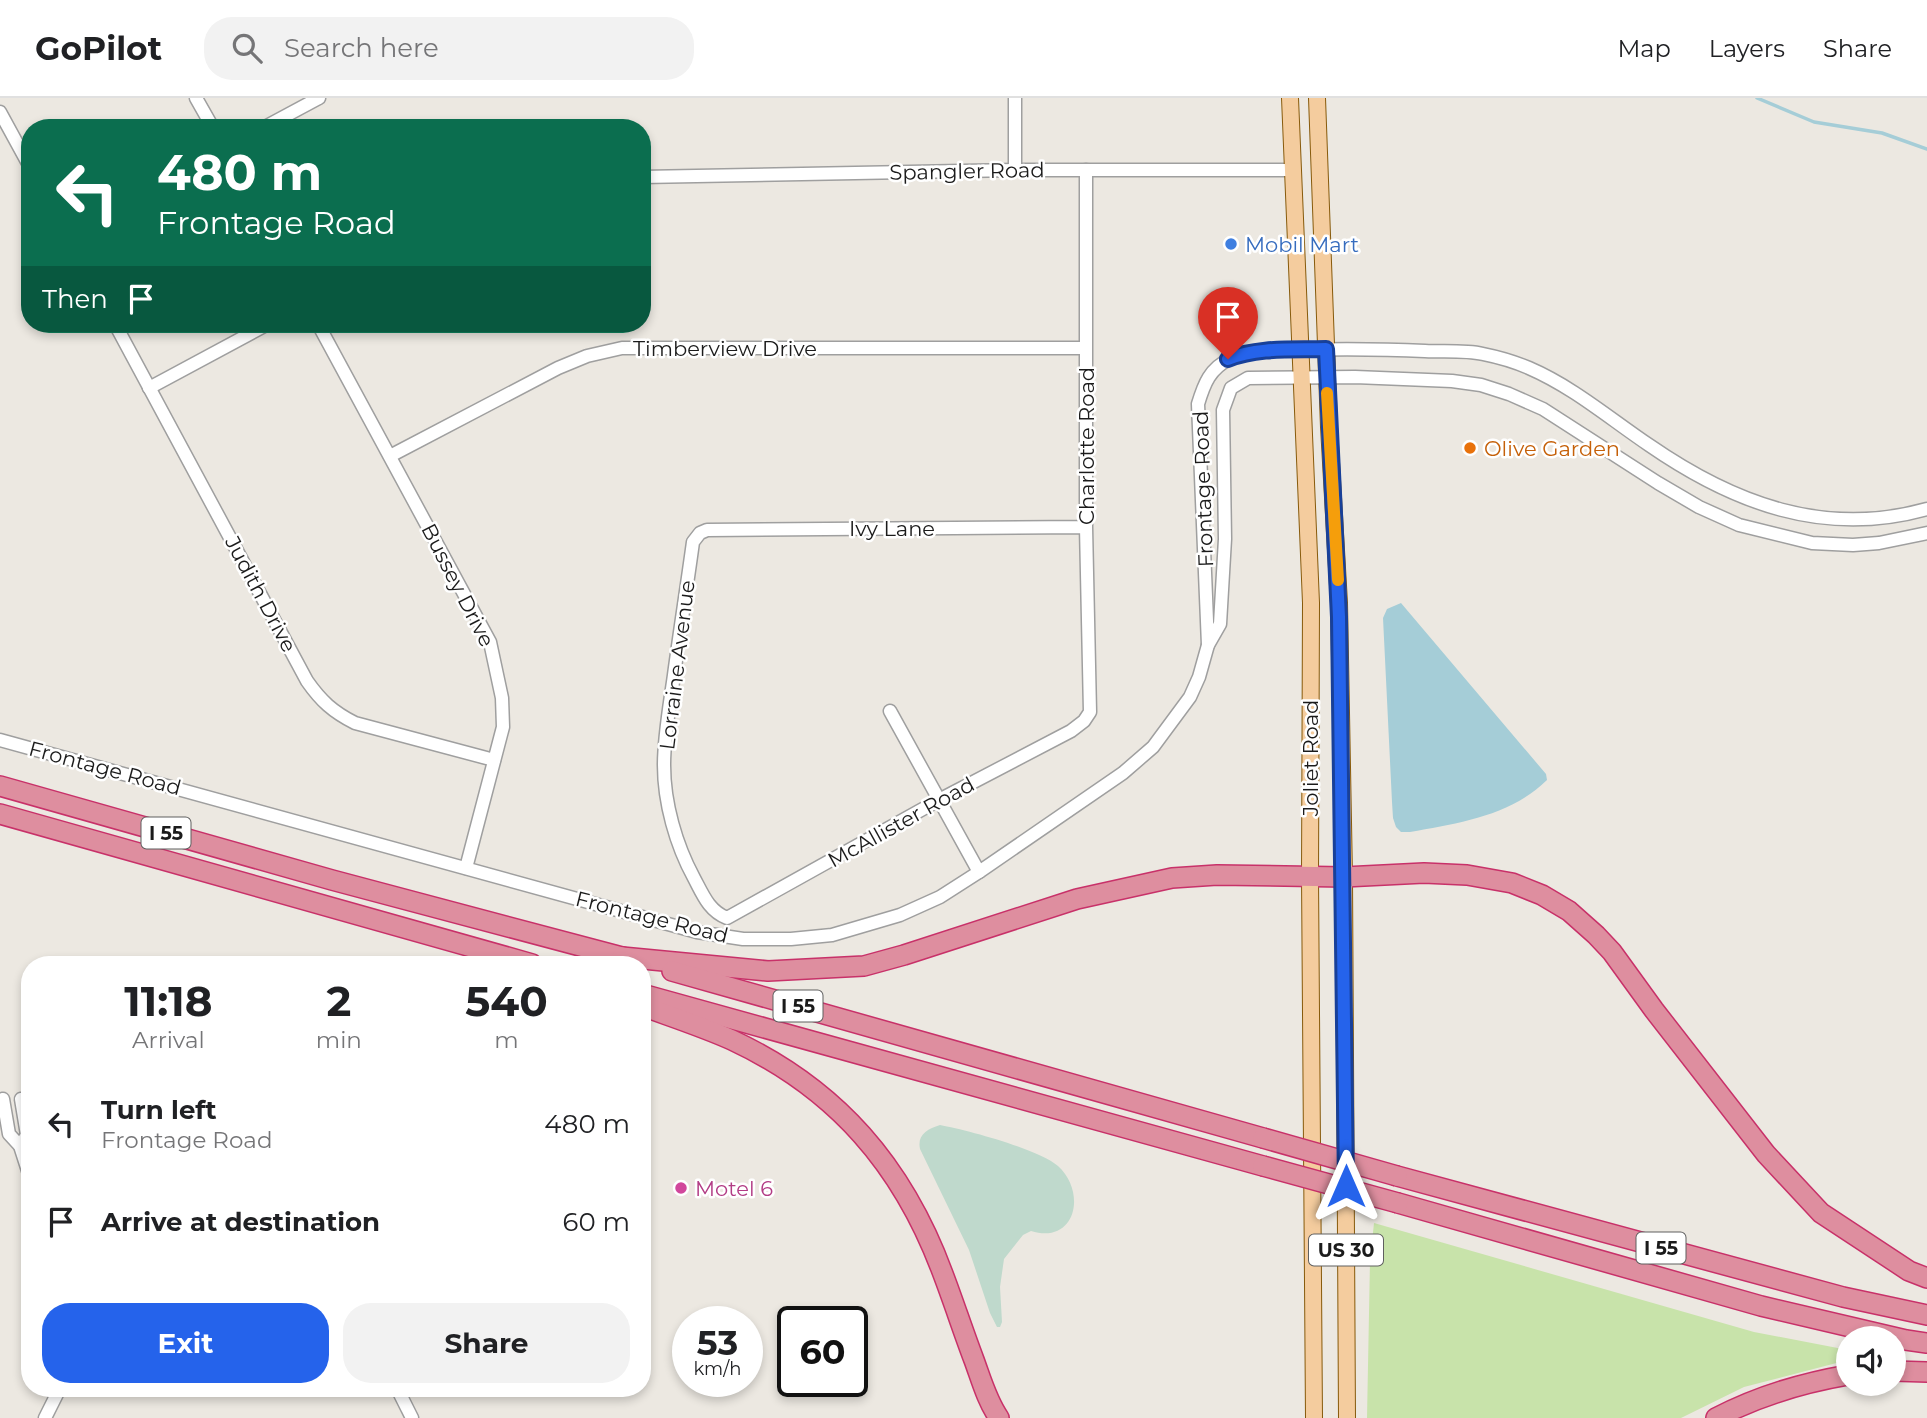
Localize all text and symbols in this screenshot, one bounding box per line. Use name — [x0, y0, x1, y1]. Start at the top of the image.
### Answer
search box — [204, 17, 694, 80]
text: GoPilot — [35, 28, 162, 68]
icon: search — [228, 29, 266, 67]
text: Search here — [284, 32, 439, 64]
text: Map — [1617, 34, 1671, 63]
text: Layers — [1709, 34, 1785, 63]
text: Share — [1823, 34, 1892, 63]
text: 480 m — [157, 143, 322, 202]
icon: left — [42, 147, 133, 238]
street label: Spangler Road — [889, 157, 1045, 185]
text: Frontage Road — [157, 203, 396, 242]
place label: Mobil Mart — [1245, 232, 1359, 257]
marker: Mobil Mart — [1223, 236, 1239, 252]
icon: arrive — [122, 280, 160, 318]
text: Then — [42, 283, 108, 315]
pin — [1198, 287, 1258, 359]
icon: arrive — [1209, 298, 1247, 336]
street label: Timberview Drive — [633, 336, 817, 361]
street label: Charlotte Road — [1074, 367, 1099, 525]
street label: Frontage Road — [1188, 410, 1218, 568]
place label: Olive Garden — [1484, 436, 1620, 461]
marker: Olive Garden — [1462, 440, 1478, 456]
street label: Ivy Lane — [849, 516, 935, 541]
street label: Bussey Drive — [416, 519, 500, 651]
street label: Judith Drive — [220, 531, 302, 656]
street label: Lorraine Avenue — [654, 579, 700, 751]
street label: Joliet Road — [1298, 700, 1323, 817]
street label: Frontage Road — [26, 736, 184, 800]
street label: McAllister Road — [823, 771, 979, 873]
road number: I 55 — [142, 818, 190, 848]
street label: Frontage Road — [573, 886, 731, 948]
text: 11:18 — [124, 975, 212, 1027]
text: 2 — [326, 975, 351, 1027]
text: 540 — [465, 975, 548, 1027]
road number: I 55 — [774, 991, 822, 1022]
text: Arrival — [132, 1026, 205, 1054]
text: min — [316, 1026, 362, 1054]
text: m — [494, 1026, 519, 1054]
text: Turn left — [101, 1094, 217, 1126]
icon: left — [42, 1105, 80, 1143]
text: 480 m — [544, 1108, 630, 1140]
text: Frontage Road — [101, 1126, 273, 1154]
position arrow — [1309, 1149, 1383, 1223]
place label: Motel 6 — [695, 1176, 773, 1201]
marker: Motel 6 — [673, 1180, 689, 1196]
icon: arrive — [42, 1203, 80, 1241]
text: Arrive at destination — [101, 1206, 380, 1238]
text: 60 m — [563, 1206, 630, 1238]
road number: I 55 — [1636, 1232, 1686, 1264]
road number: US 30 — [1309, 1234, 1383, 1266]
button: Exit — [42, 1303, 329, 1383]
button: Share — [343, 1303, 630, 1383]
speed limit sign: 60 — [777, 1306, 868, 1397]
text: 53 — [697, 1321, 738, 1364]
map controls — [1836, 1326, 1906, 1396]
button: sound — [1836, 1326, 1906, 1396]
text: km/h — [693, 1358, 742, 1380]

